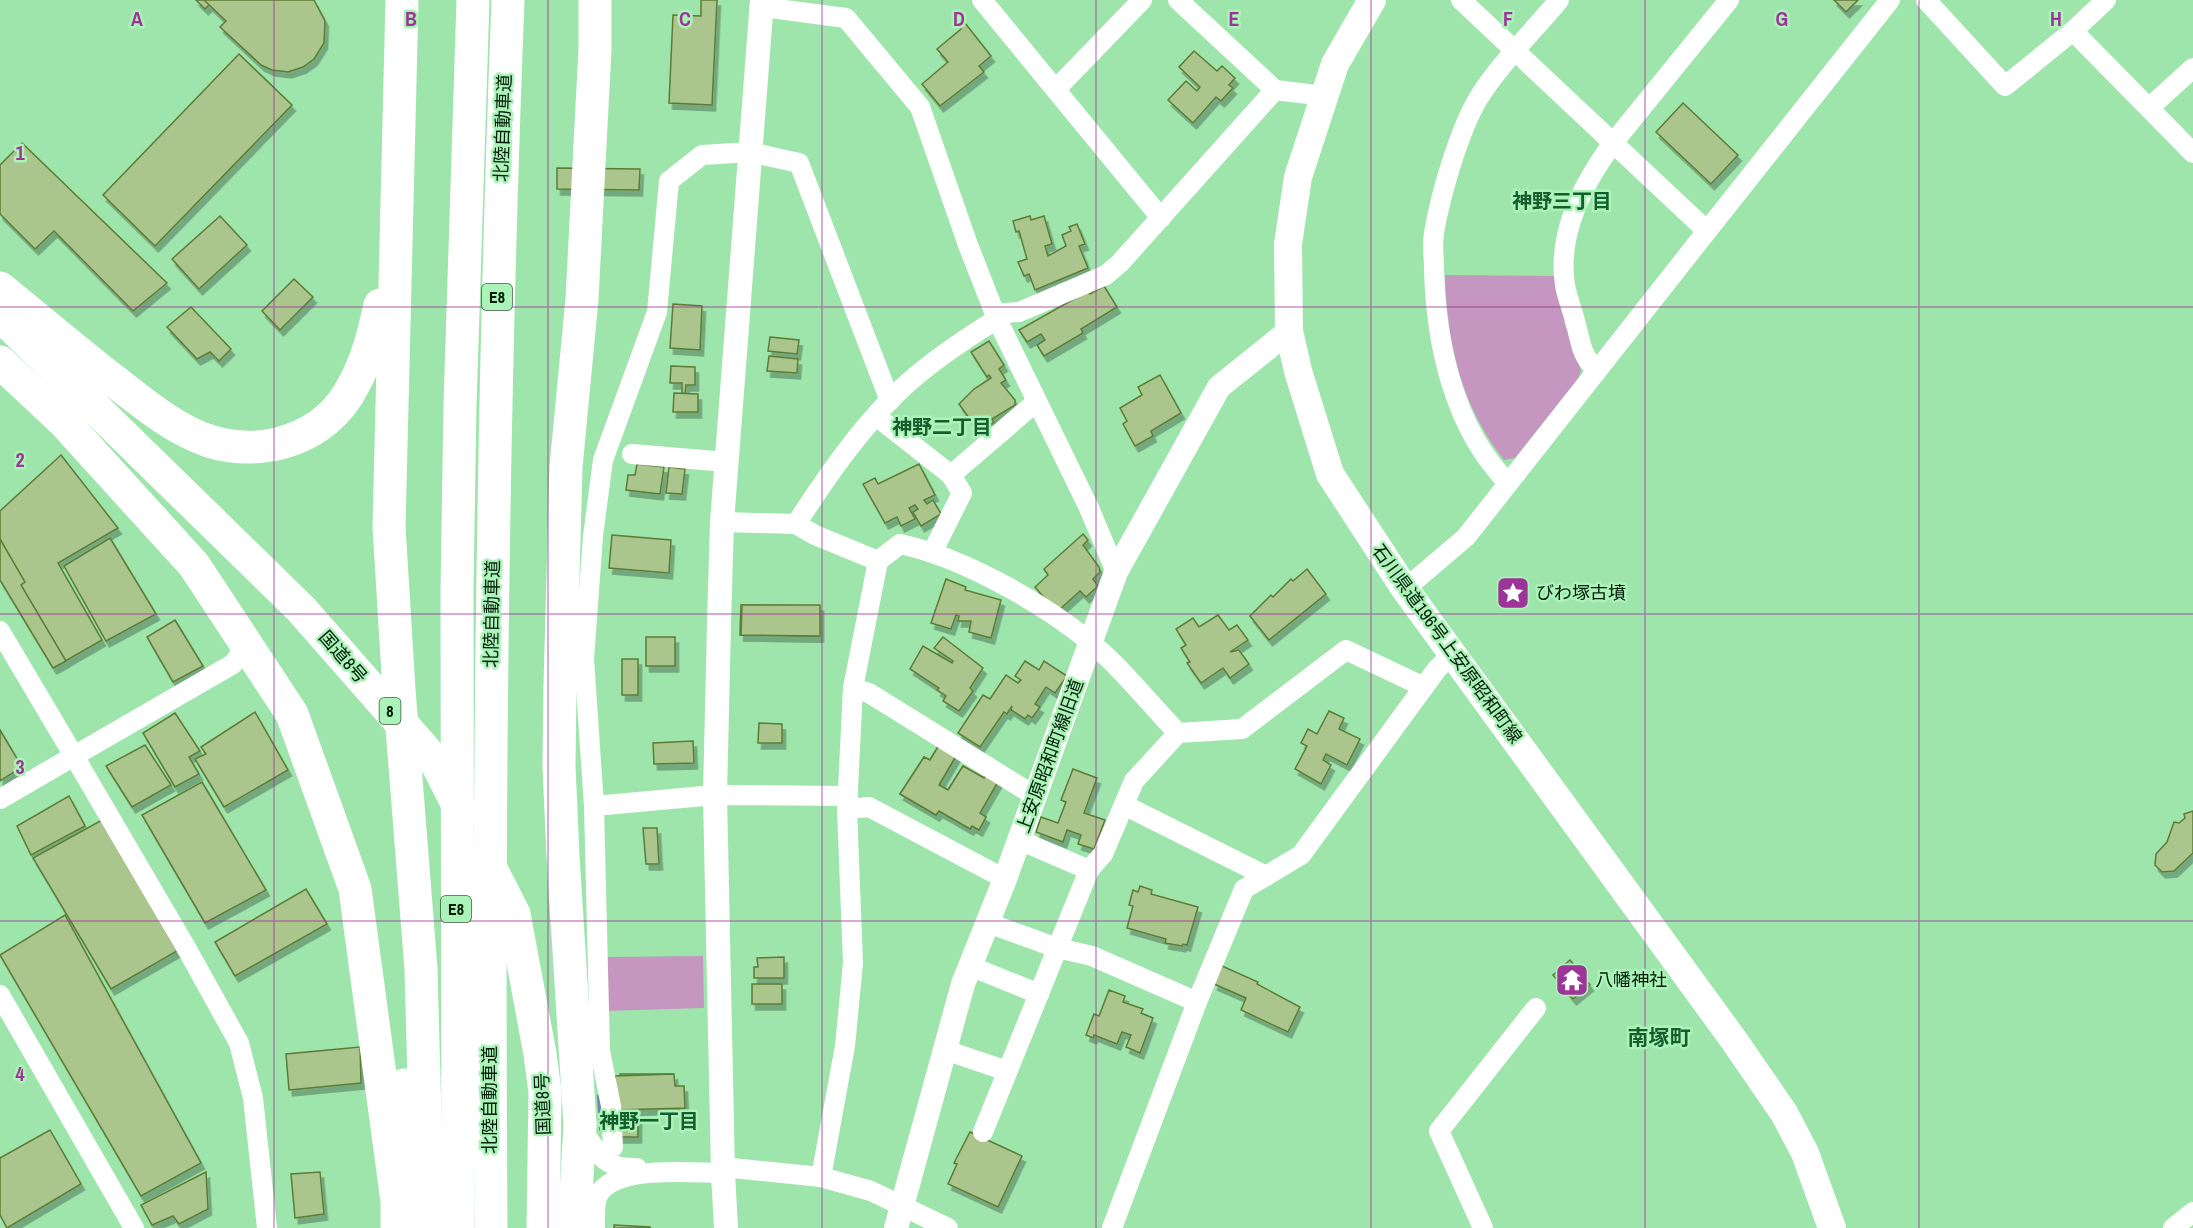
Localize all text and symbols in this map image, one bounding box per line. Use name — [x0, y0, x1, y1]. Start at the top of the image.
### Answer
text: A — [131, 5, 143, 32]
text: B — [405, 5, 417, 32]
text: C — [679, 5, 691, 32]
text: D — [953, 5, 965, 32]
text: E — [1229, 5, 1240, 32]
text: F — [1503, 5, 1513, 32]
text: G — [1776, 5, 1788, 32]
text: H — [2050, 5, 2062, 32]
street label: 北陸自動車道 — [488, 74, 517, 182]
text: 1 — [15, 139, 25, 166]
district label: 神野三丁目 — [1512, 187, 1612, 214]
road number: E8 — [482, 284, 512, 310]
district label: 神野二丁目 — [892, 413, 992, 440]
text: 2 — [15, 446, 25, 473]
street label: 石川県道196号上安原昭和町線 — [1367, 539, 1528, 748]
street label: 北陸自動車道 — [478, 560, 505, 668]
place icon: びわ塚古墳 — [1495, 575, 1531, 611]
place label: びわ塚古墳 — [1536, 580, 1626, 605]
street label: 国道8号 — [314, 625, 373, 688]
street label: 上安原昭和町線旧道 — [1010, 675, 1089, 836]
road number: 8 — [380, 698, 400, 724]
text: 3 — [15, 753, 25, 780]
road number: E8 — [441, 896, 471, 922]
temple icon: 八幡神社 — [1554, 962, 1590, 998]
place label: 八幡神社 — [1595, 967, 1667, 992]
district label: 南塚町 — [1628, 1023, 1691, 1052]
street label: 北陸自動車道 — [477, 1046, 502, 1154]
text: 4 — [15, 1060, 25, 1087]
street label: 国道8号 — [529, 1072, 556, 1136]
district label: 神野一丁目 — [599, 1107, 699, 1134]

